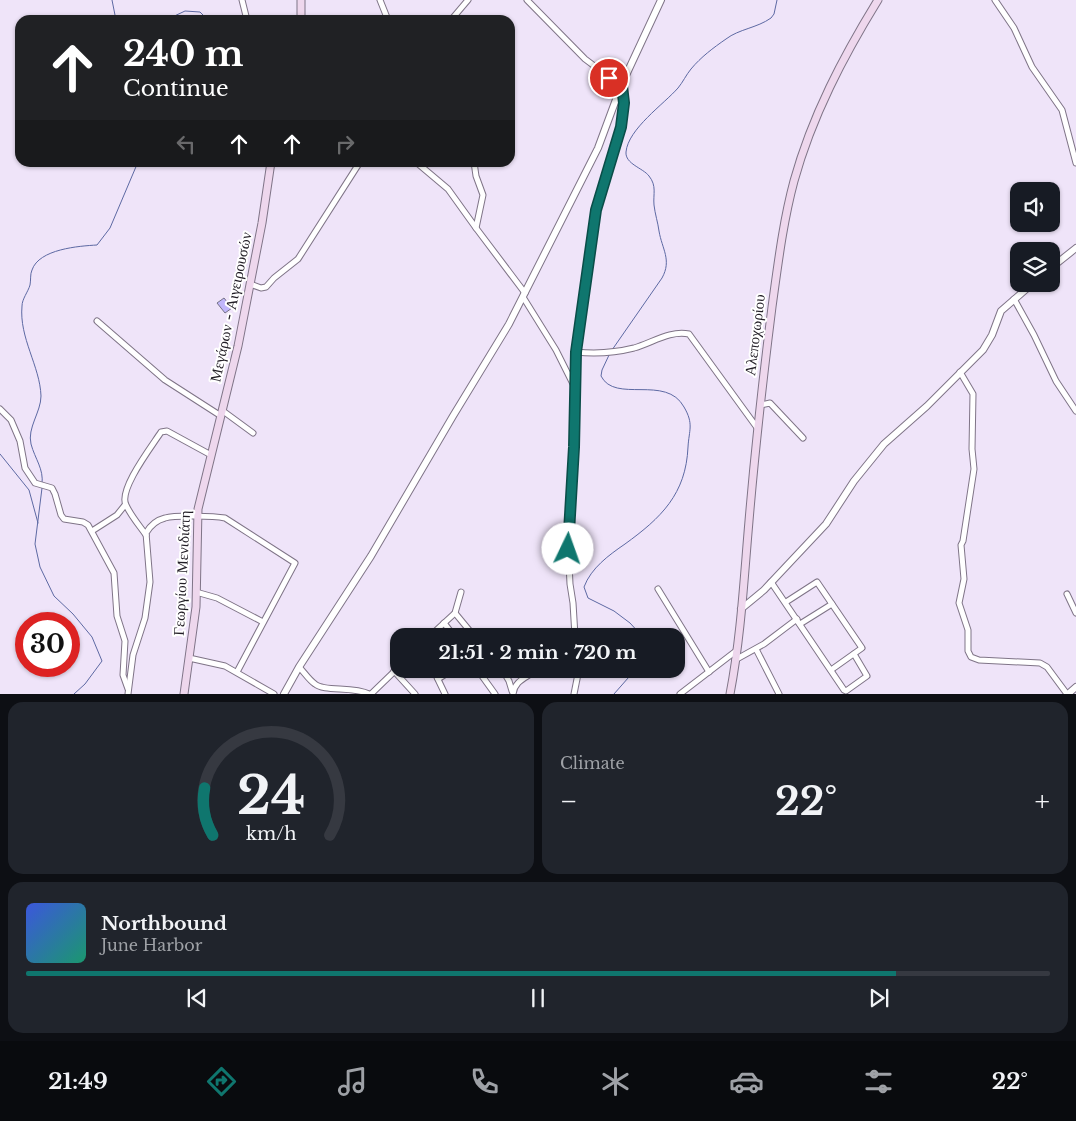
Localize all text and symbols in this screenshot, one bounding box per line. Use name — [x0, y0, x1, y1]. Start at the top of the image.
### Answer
text: 240 m — [123, 32, 243, 75]
icon: ahead — [40, 35, 105, 100]
pin — [588, 57, 630, 99]
icon: arrive — [595, 64, 623, 92]
text: Continue — [123, 75, 229, 102]
icon: left — [172, 130, 200, 158]
icon: ahead — [225, 130, 253, 158]
icon: ahead — [278, 130, 306, 158]
icon: right — [331, 130, 359, 158]
map controls — [1010, 182, 1060, 292]
button: sound — [1010, 182, 1060, 232]
street label: Μεγάρων - Αιγειρουσών — [205, 230, 256, 383]
button: layers — [1010, 242, 1060, 292]
street label: Αλεποχωρίου — [740, 293, 769, 377]
street label: Γεωργίου Μενιδιάτη — [169, 510, 194, 636]
position arrow — [541, 522, 593, 574]
speed limit sign: 30 — [15, 612, 80, 677]
text: 21:51 · 2 min · 720 m — [438, 641, 637, 664]
text: Climate — [560, 753, 625, 773]
text: 24 — [237, 764, 305, 828]
text: 22° — [775, 778, 837, 825]
text: − — [560, 784, 578, 819]
text: + — [1035, 784, 1050, 819]
text: km/h — [246, 823, 296, 845]
text: Northbound — [101, 912, 227, 935]
text: June Harbor — [101, 935, 202, 955]
icon: previous — [183, 984, 211, 1012]
icon: pause — [524, 984, 552, 1012]
icon: next — [865, 984, 893, 1012]
icon: directions — [204, 1064, 239, 1099]
icon: music — [335, 1064, 370, 1099]
icon: phone — [467, 1064, 502, 1099]
icon: climate — [598, 1064, 633, 1099]
icon: car — [729, 1064, 764, 1099]
icon: filters — [861, 1064, 896, 1099]
text: 21:49 — [48, 1068, 108, 1095]
text: 22° — [992, 1068, 1028, 1095]

